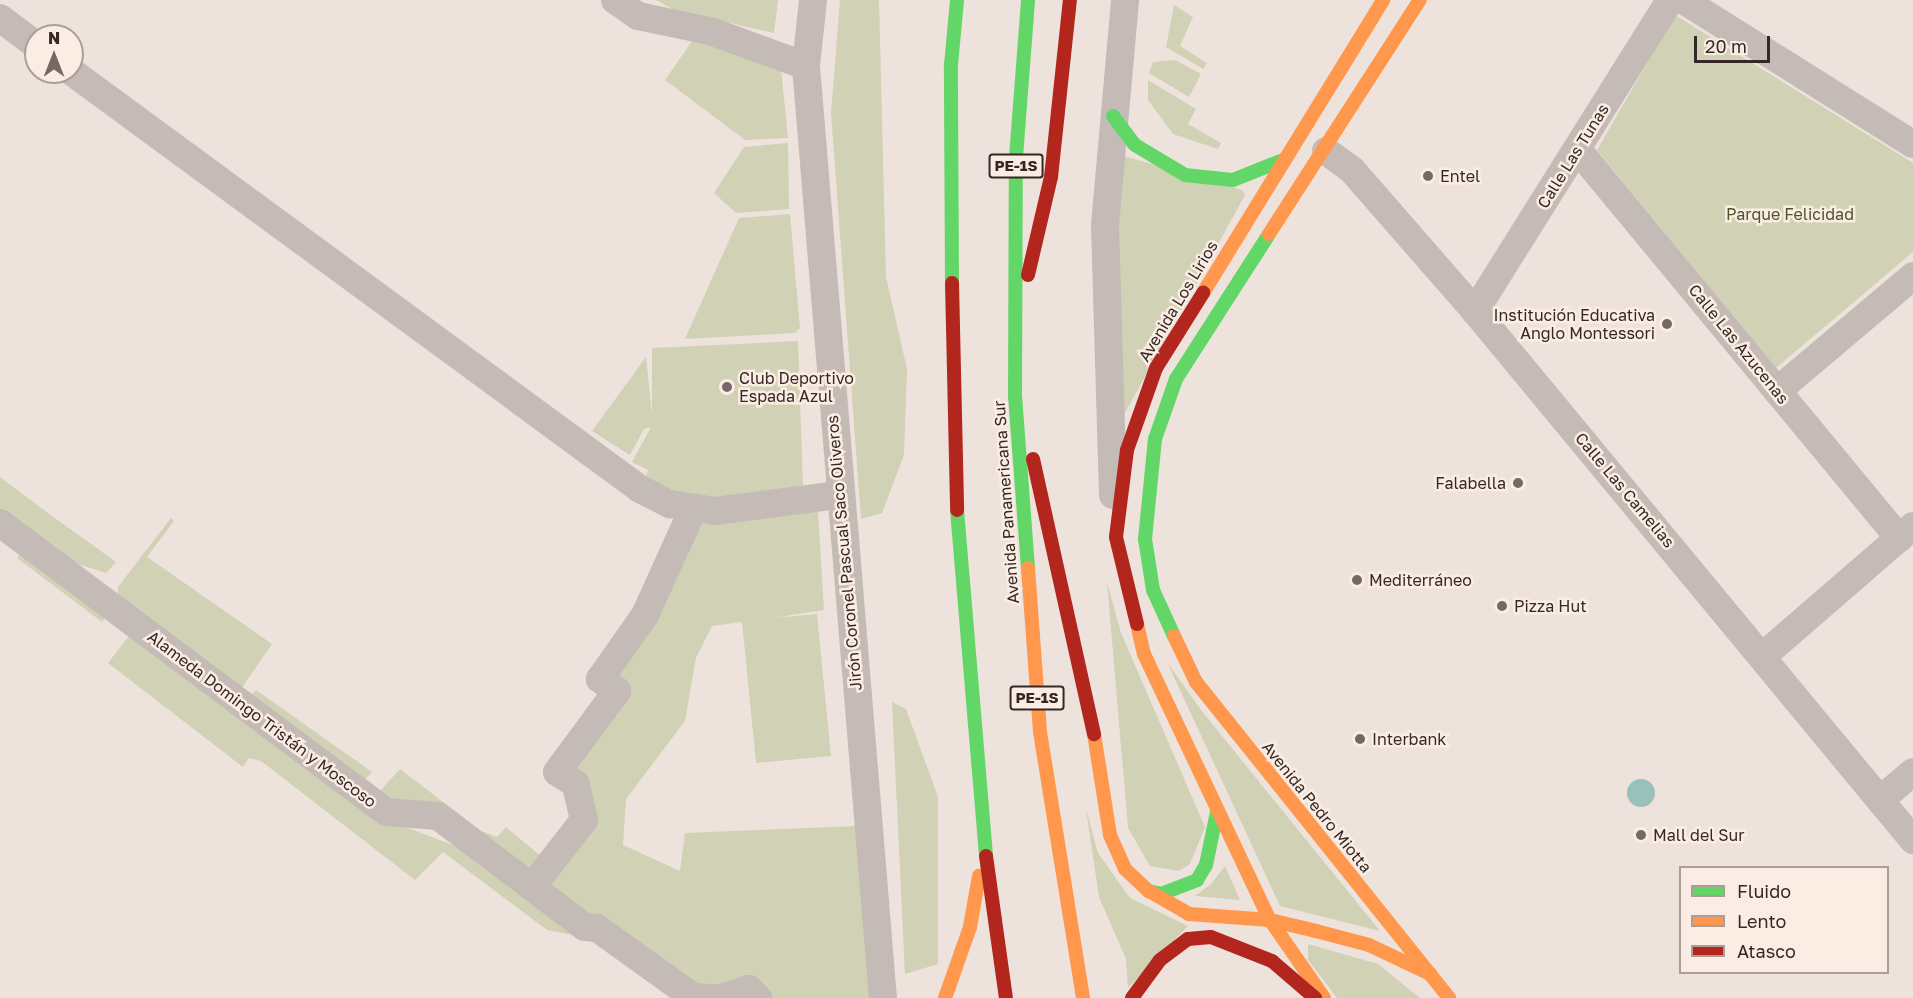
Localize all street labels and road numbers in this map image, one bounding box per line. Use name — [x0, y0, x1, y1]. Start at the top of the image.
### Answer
street label: Calle Las Tunas — [1533, 100, 1613, 212]
road number: PE-1S — [988, 154, 1044, 178]
street label: Avenida Los Lirios — [1134, 237, 1222, 365]
street label: Calle Las Azucenas — [1685, 280, 1793, 408]
street label: Avenida Panamericana Sur — [989, 400, 1023, 604]
street label: Jirón Coronel Pascual Saco Oliveros — [822, 414, 866, 692]
street label: Calle Las Camelias — [1571, 429, 1679, 551]
street label: Alameda Domingo Tristán y Moscoso — [144, 627, 380, 811]
road number: PE-1S — [1008, 686, 1066, 710]
street label: Avenida Pedro Miotta — [1258, 738, 1376, 876]

